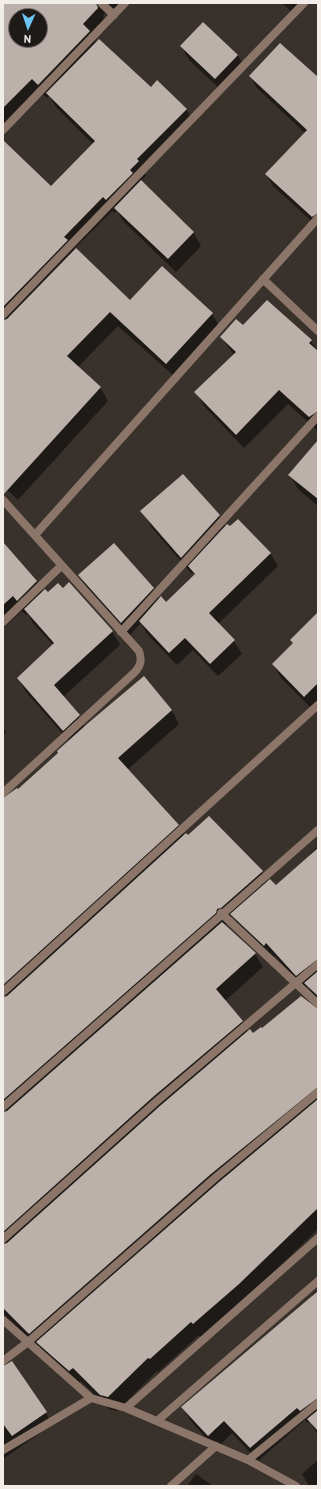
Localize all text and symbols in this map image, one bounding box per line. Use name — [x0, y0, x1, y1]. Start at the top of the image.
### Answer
north arrow — [8, 8, 48, 48]
text: N — [23, 32, 31, 46]

